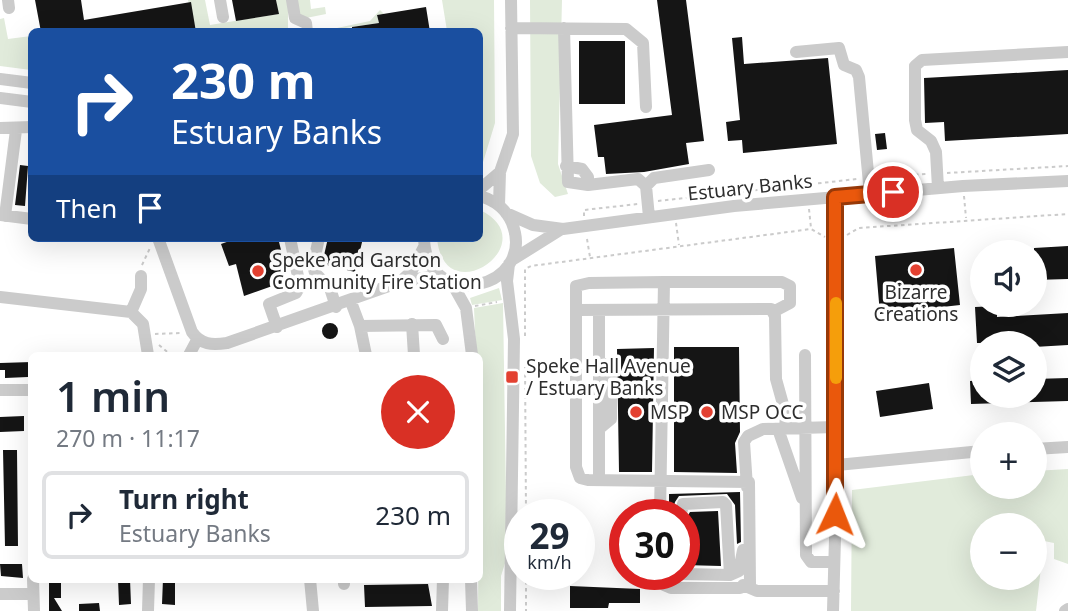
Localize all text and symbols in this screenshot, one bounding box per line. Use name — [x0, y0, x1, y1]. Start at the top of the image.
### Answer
text: 230 m — [171, 47, 316, 113]
icon: right — [56, 56, 147, 147]
text: Estuary Banks — [171, 110, 382, 153]
pin — [863, 162, 923, 222]
street label: Estuary Banks — [686, 168, 814, 206]
icon: arrive — [874, 173, 912, 211]
icon: arrive — [131, 189, 169, 227]
text: Then — [56, 190, 117, 226]
map controls — [970, 240, 1047, 590]
button: sound — [970, 240, 1047, 317]
place label: Speke and Garston Community Fire Station — [272, 247, 482, 295]
marker: Bizarre Creations — [908, 262, 924, 278]
marker: Speke and Garston Community Fire Station — [250, 263, 266, 279]
place label: Bizarre Creations — [874, 279, 958, 327]
button: layers — [970, 331, 1047, 408]
place label: Speke Hall Avenue / Estuary Banks — [526, 353, 691, 401]
text: 1 min — [56, 367, 170, 424]
marker: Speke Hall Avenue / Estuary Banks — [504, 369, 520, 385]
button: close — [381, 375, 455, 449]
place label: MSP — [650, 399, 689, 425]
place label: MSP OCC — [721, 399, 804, 425]
marker: MSP — [628, 404, 644, 420]
marker: MSP OCC — [699, 404, 715, 420]
text: 270 m · 11:17 — [56, 422, 200, 454]
button: + — [970, 422, 1047, 499]
position arrow — [798, 477, 872, 551]
text: Turn right — [119, 481, 249, 517]
icon: right — [60, 496, 98, 534]
text: 230 m — [375, 497, 451, 533]
speed limit sign: 30 — [609, 499, 700, 590]
text: 29 — [529, 512, 570, 559]
button: − — [970, 513, 1047, 590]
text: Estuary Banks — [119, 517, 271, 549]
text: km/h — [527, 550, 572, 574]

